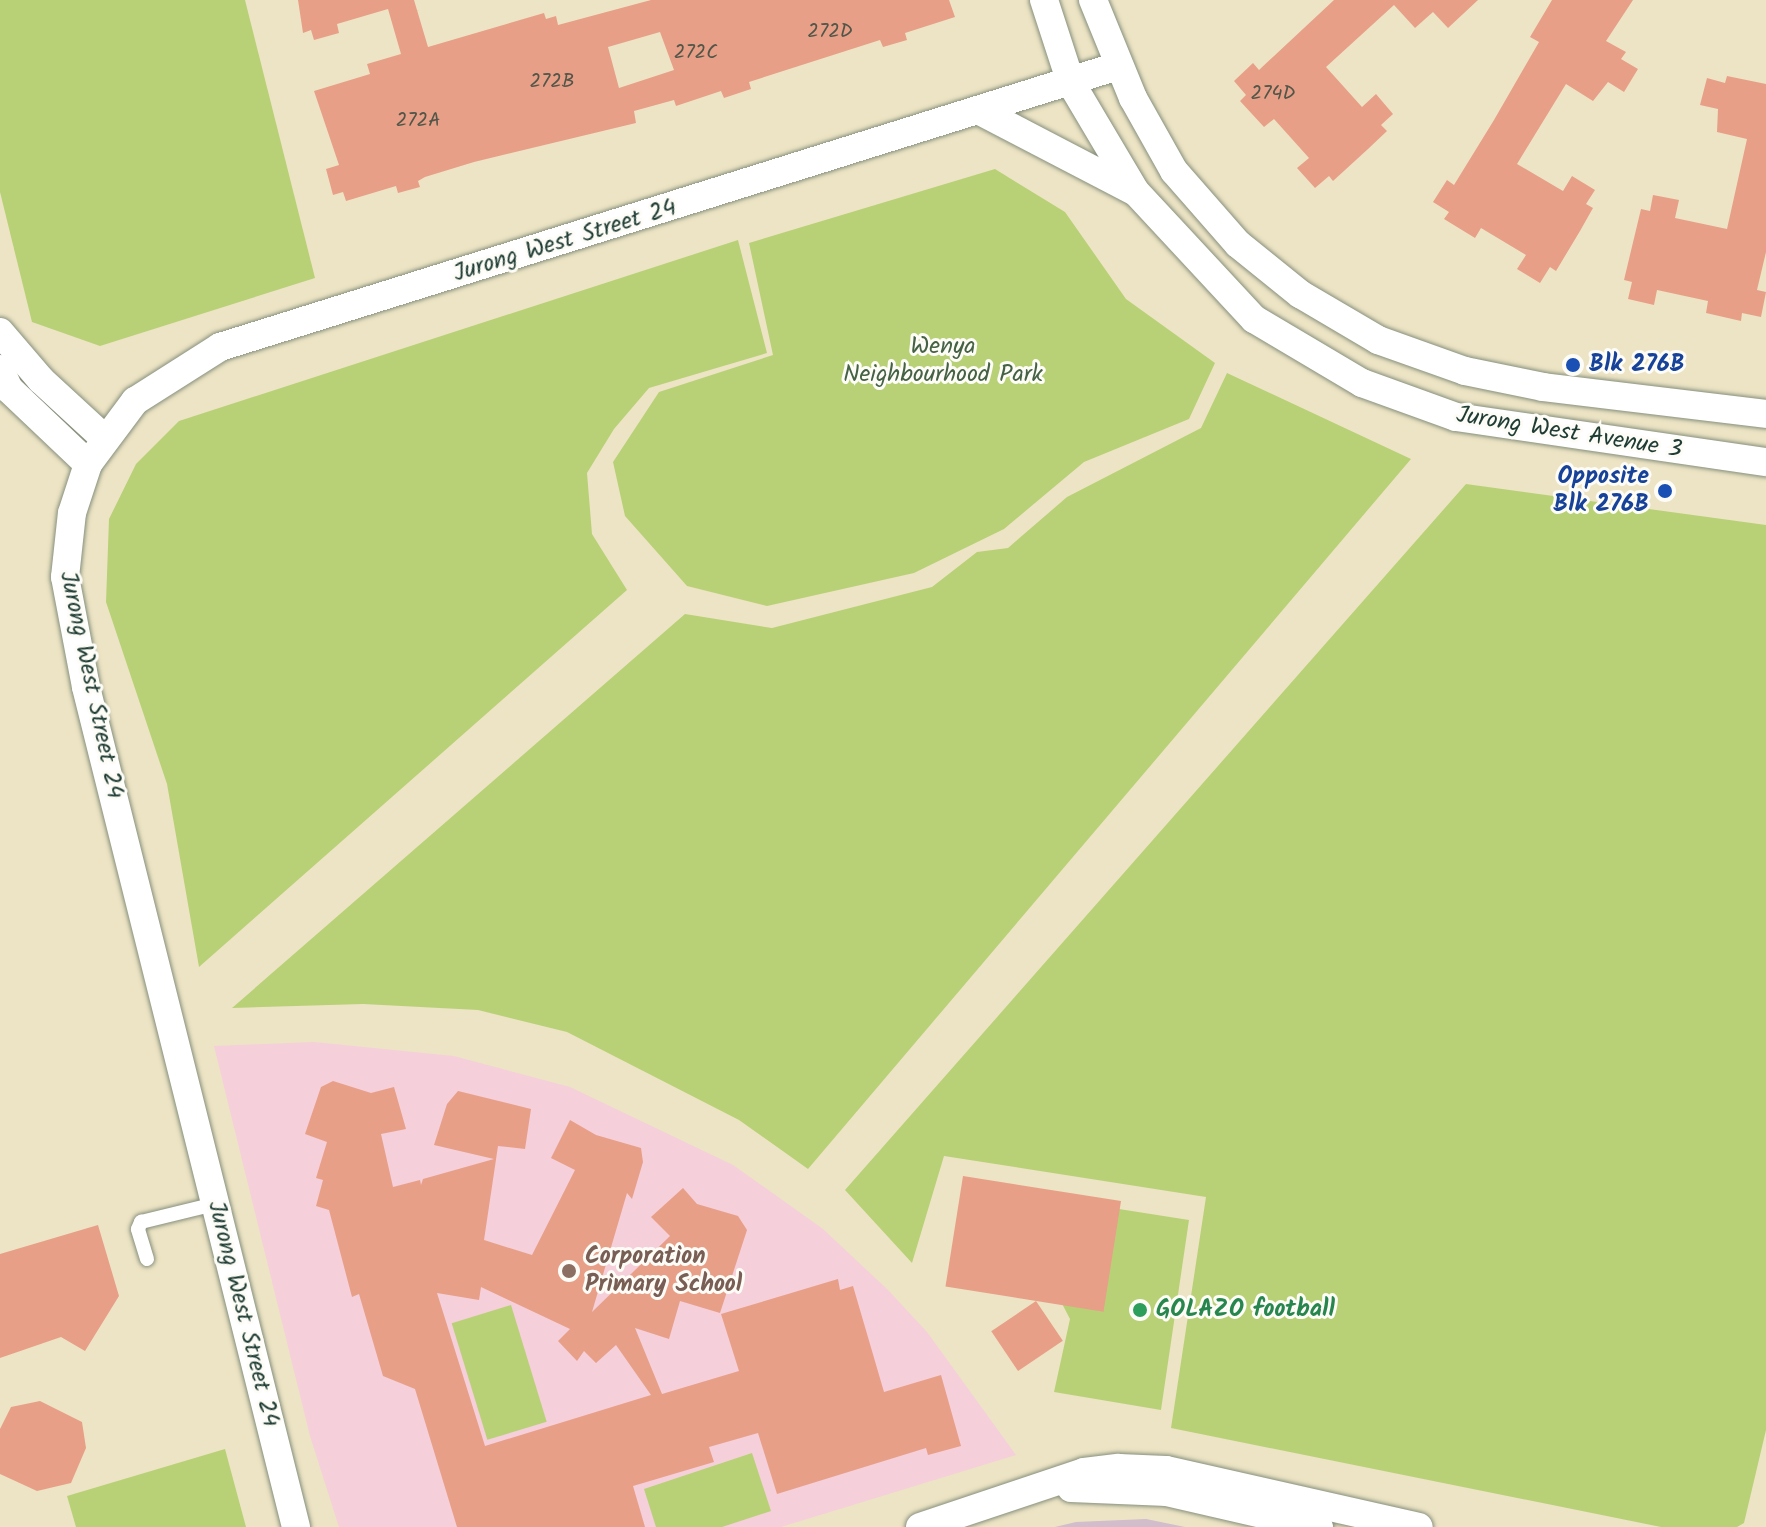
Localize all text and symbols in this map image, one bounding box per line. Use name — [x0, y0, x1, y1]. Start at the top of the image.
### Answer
house number: 272D — [807, 20, 853, 44]
house number: 272C — [674, 41, 718, 65]
house number: 272B — [529, 70, 575, 94]
house number: 274D — [1251, 82, 1295, 106]
house number: 272A — [396, 109, 440, 133]
street label: Jurong West Street 24 — [450, 193, 680, 289]
park label: Wenya Neighbourhood Park — [843, 333, 1043, 389]
place label: Blk 276B — [1589, 351, 1685, 379]
marker: Blk 276B — [1564, 356, 1582, 374]
street label: Jurong West Avenue 3 — [1454, 401, 1684, 465]
place label: Opposite Blk 276B — [1553, 463, 1649, 519]
marker: Opposite Blk 276B — [1656, 482, 1674, 500]
street label: Jurong West Street 24 — [53, 569, 129, 801]
street label: Jurong West Street 24 — [201, 1198, 285, 1430]
place label: Corporation Primary School — [585, 1243, 742, 1299]
marker: Corporation Primary School — [560, 1262, 578, 1280]
place label: GOLAZO football — [1156, 1296, 1335, 1324]
marker: GOLAZO football — [1131, 1301, 1149, 1319]

